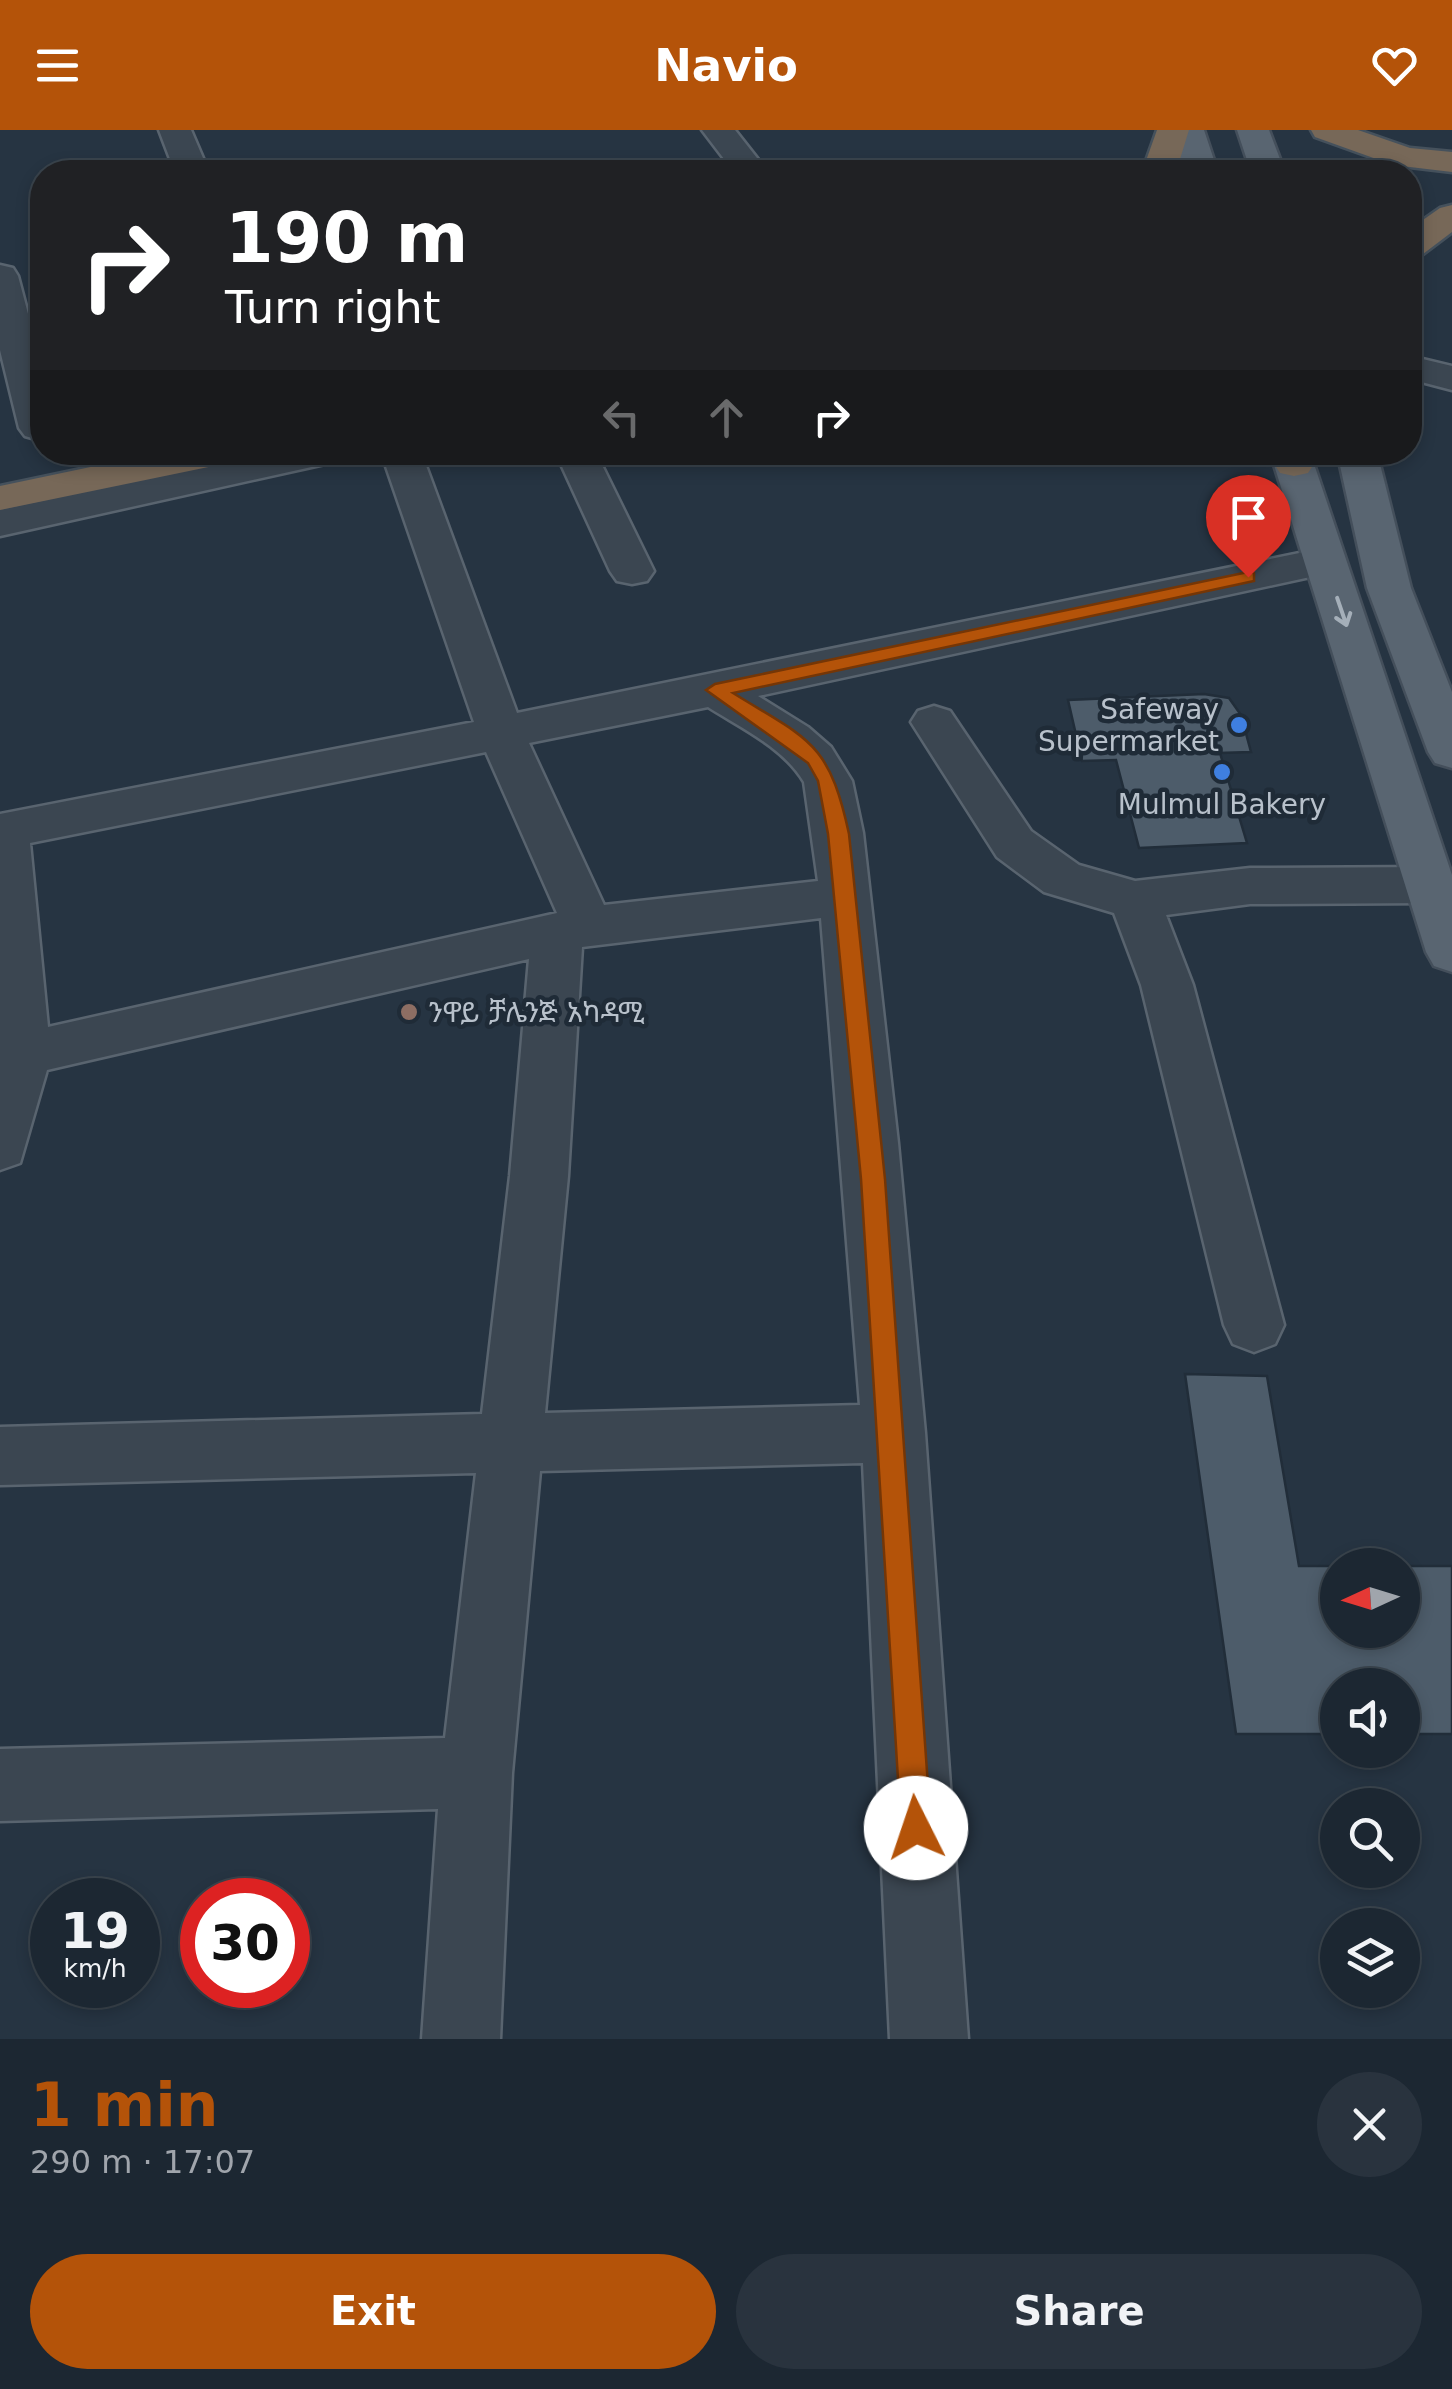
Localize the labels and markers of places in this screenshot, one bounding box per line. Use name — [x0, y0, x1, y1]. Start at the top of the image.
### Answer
pin — [1206, 475, 1291, 578]
place label: Safeway Supermarket — [1038, 693, 1219, 758]
marker: Safeway Supermarket — [1228, 714, 1250, 736]
marker: Mulmul Bakery — [1211, 761, 1233, 783]
place label: Mulmul Bakery — [1118, 788, 1326, 821]
place label: ንዋይ ቻሌንጅ አካዳሚ — [429, 996, 645, 1029]
marker: ንዋይ ቻሌንጅ አካዳሚ — [398, 1001, 420, 1023]

